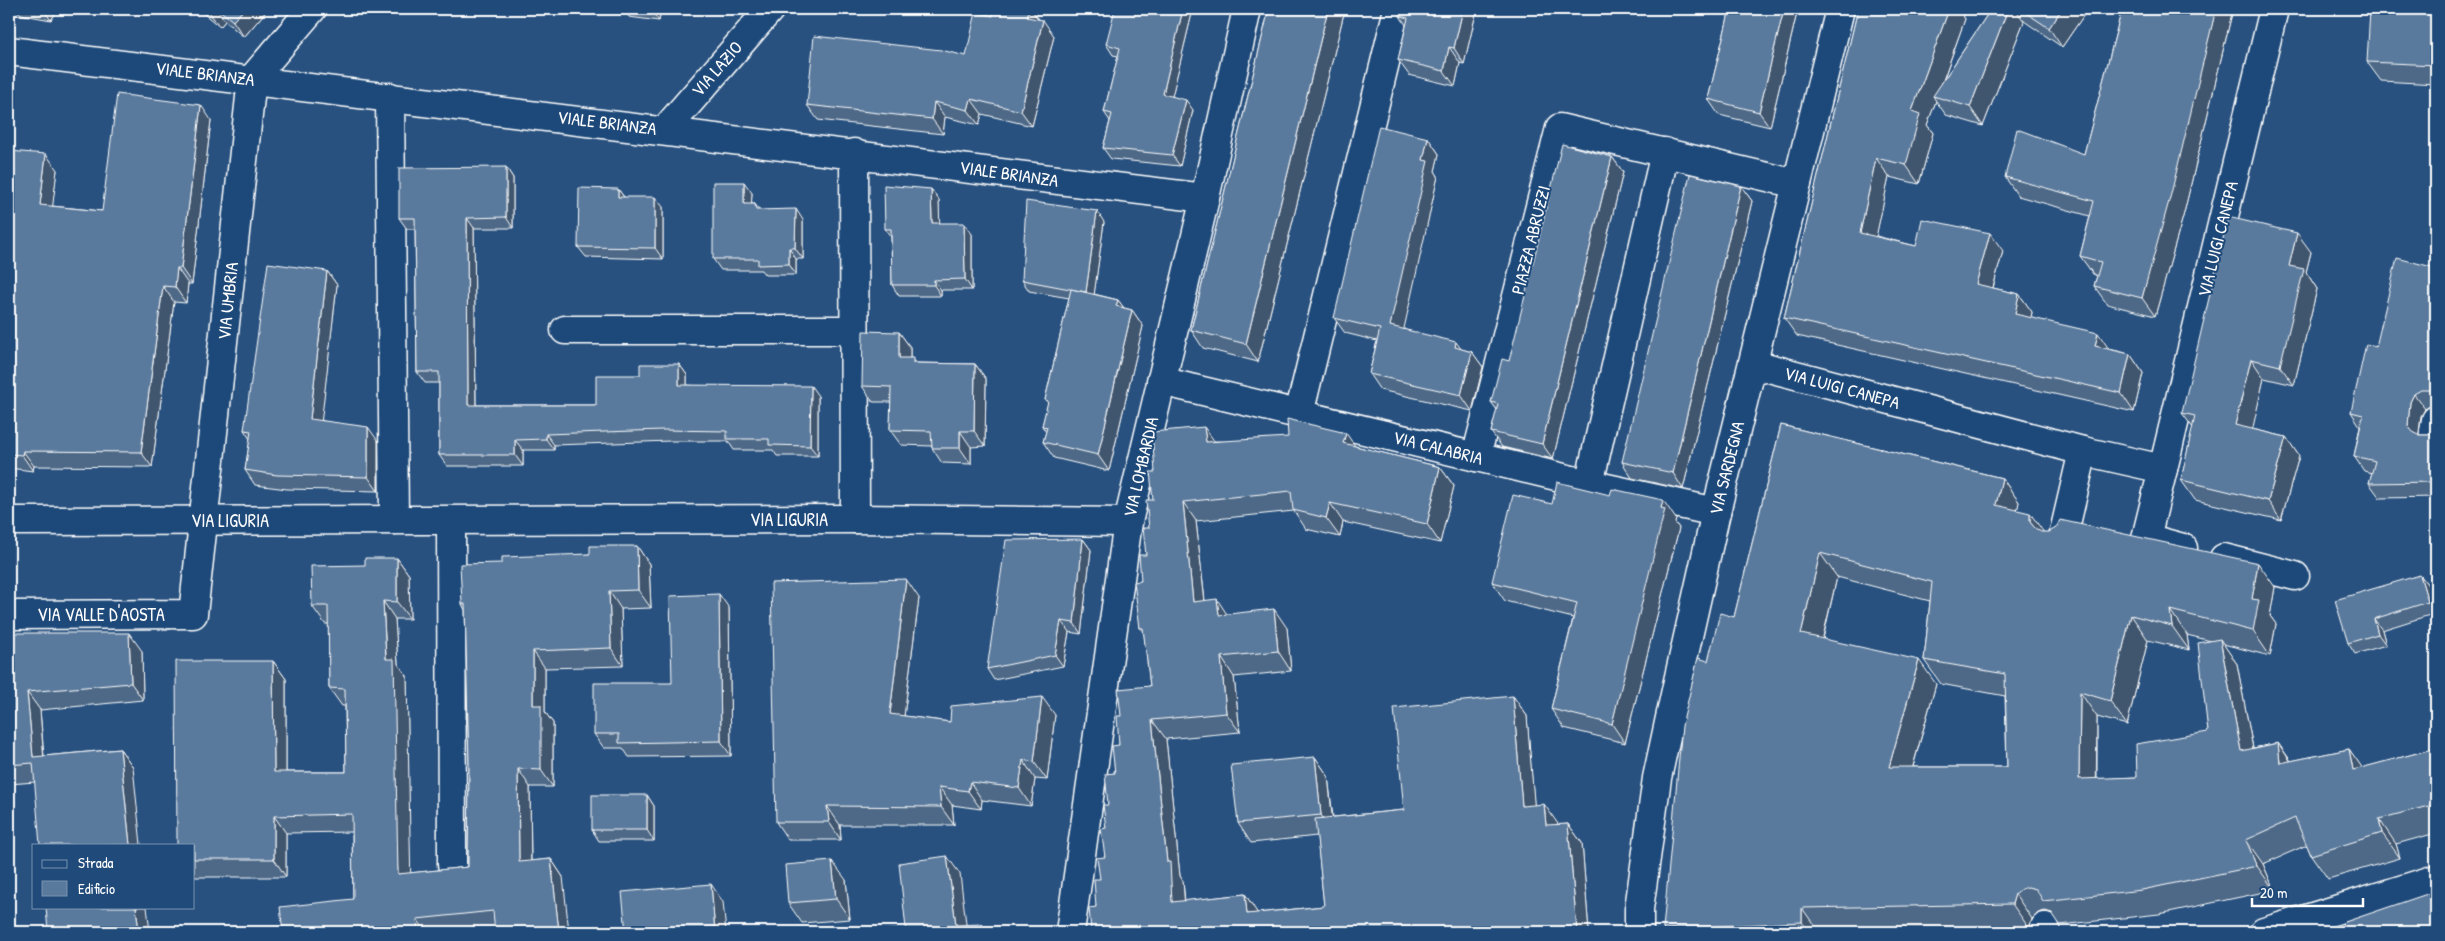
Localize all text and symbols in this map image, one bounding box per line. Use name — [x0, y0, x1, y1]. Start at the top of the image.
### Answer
street label: VIA LAZIO — [685, 36, 748, 102]
street label: VIALE BRIANZA — [154, 55, 256, 92]
street label: VIALE BRIANZA — [556, 104, 658, 141]
street label: VIALE BRIANZA — [958, 154, 1060, 193]
street label: VIA LUIGI CANEPA — [2191, 178, 2244, 300]
street label: PIAZZA ABRUZZI — [1505, 183, 1556, 297]
street label: VIA UMBRIA — [211, 261, 244, 341]
street label: VIA LUIGI CANEPA — [1782, 360, 1903, 415]
street label: VIA LOMBARDIA — [1117, 414, 1164, 520]
street label: VIA SARDEGNA — [1703, 418, 1750, 517]
street label: VIA CALABRIA — [1391, 424, 1486, 471]
street label: VIA LIGURIA — [750, 507, 828, 532]
street label: VIA LIGURIA — [191, 508, 269, 533]
street label: VIA VALLE D'AOSTA — [37, 602, 165, 627]
legend — [32, 844, 195, 908]
text: Strada — [78, 852, 114, 873]
scale bar — [2252, 876, 2364, 908]
text: Edificio — [78, 878, 115, 899]
text: 20 m — [2260, 882, 2287, 903]

